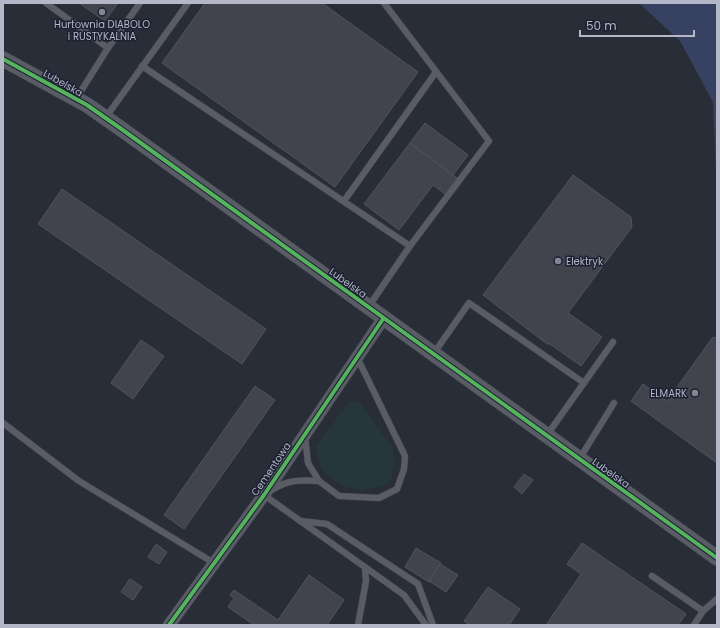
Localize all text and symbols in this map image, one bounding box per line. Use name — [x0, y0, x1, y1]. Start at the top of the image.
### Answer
marker: Hurtownia DIABOLO i RUSTYKALNIA — [97, 7, 107, 17]
scale bar — [580, 12, 694, 38]
place label: Hurtownia DIABOLO i RUSTYKALNIA — [54, 17, 150, 44]
text: 50 m — [586, 17, 617, 34]
street label: Lubelska — [41, 66, 85, 100]
place label: Elektryk — [566, 254, 604, 269]
marker: Elektryk — [553, 256, 563, 266]
street label: Lubelska — [326, 264, 370, 302]
place label: ELMARK — [650, 386, 687, 401]
marker: ELMARK — [690, 388, 700, 398]
street label: Cementowa — [247, 439, 295, 499]
street label: Lubelska — [589, 454, 633, 492]

